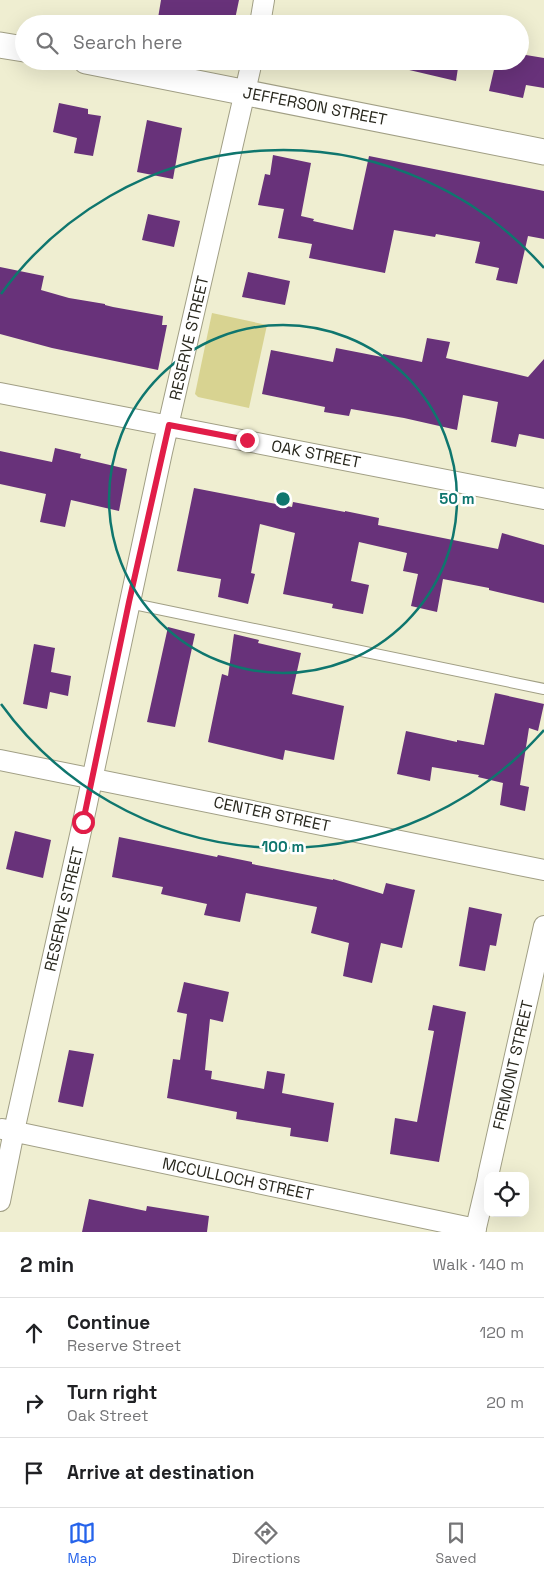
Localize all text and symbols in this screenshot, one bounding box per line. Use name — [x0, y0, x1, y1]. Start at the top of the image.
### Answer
search box — [15, 15, 529, 70]
icon: search — [33, 29, 61, 57]
text: Search here — [73, 30, 183, 55]
street label: JEFFERSON STREET — [241, 82, 389, 130]
street label: RESERVE STREET — [164, 274, 214, 402]
route end — [236, 429, 259, 452]
street label: OAK STREET — [269, 435, 363, 473]
text: 50 m — [439, 489, 475, 508]
centre of rings — [274, 490, 292, 508]
street label: CENTER STREET — [212, 791, 332, 837]
route start — [72, 811, 95, 834]
text: 100 m — [262, 837, 304, 856]
street label: RESERVE STREET — [39, 845, 89, 973]
street label: FREMONT STREET — [488, 998, 538, 1132]
street label: MCCULLOCH STREET — [160, 1153, 316, 1205]
map controls — [484, 1172, 529, 1217]
button: locate — [484, 1172, 529, 1217]
text: 2 min — [20, 1251, 74, 1278]
text: Walk · 140 m — [432, 1254, 524, 1275]
text: Continue — [67, 1310, 150, 1335]
icon: ahead — [20, 1319, 48, 1347]
text: 120 m — [480, 1322, 524, 1343]
text: Reserve Street — [67, 1335, 181, 1356]
text: Turn right — [67, 1380, 157, 1405]
icon: right — [20, 1389, 48, 1417]
text: 20 m — [486, 1392, 524, 1413]
text: Oak Street — [67, 1405, 149, 1426]
icon: arrive — [20, 1459, 48, 1487]
text: Arrive at destination — [67, 1460, 255, 1485]
tab: Map — [68, 1519, 97, 1567]
tab: Directions — [232, 1519, 300, 1567]
tab: Saved — [436, 1519, 476, 1567]

